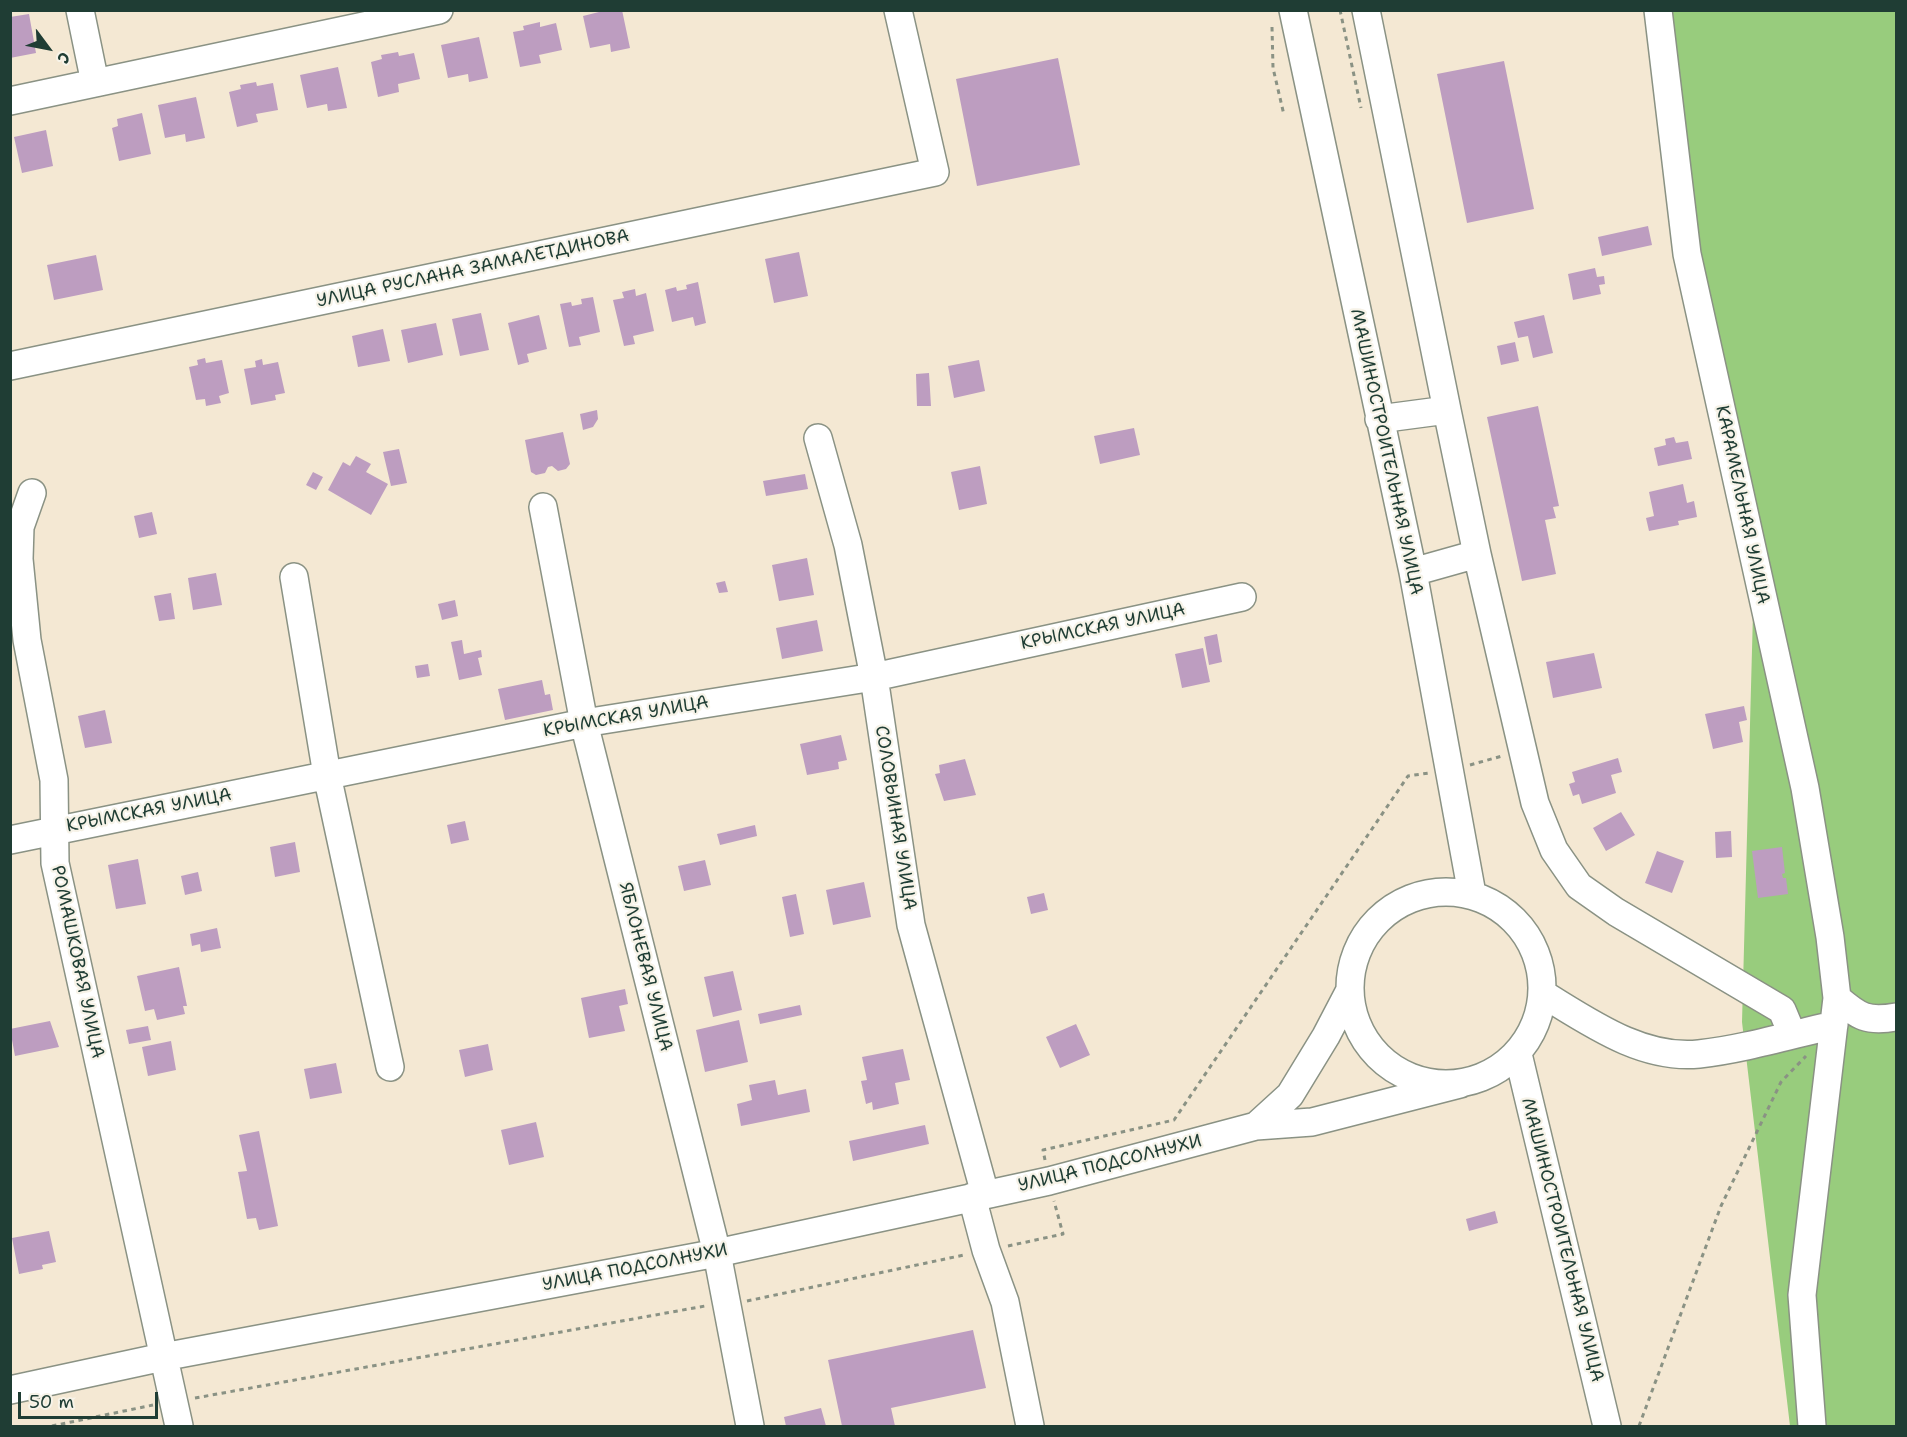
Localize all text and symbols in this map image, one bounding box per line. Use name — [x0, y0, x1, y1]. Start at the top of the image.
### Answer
north arrow — [18, 18, 78, 78]
text: С — [52, 48, 75, 68]
street label: УЛИЦА РУСЛАНА ЗАМАЛЕТДИНОВА — [315, 225, 631, 313]
street label: МАШИНОСТРОИТЕЛЬНАЯ УЛИЦА — [1345, 307, 1427, 597]
street label: КАРАМЕЛЬНАЯ УЛИЦА — [1710, 404, 1774, 606]
street label: КРЫМСКАЯ УЛИЦА — [1019, 599, 1187, 655]
street label: КРЫМСКАЯ УЛИЦА — [542, 692, 710, 742]
street label: СОЛОВЬИНАЯ УЛИЦА — [870, 724, 920, 912]
street label: КРЫМСКАЯ УЛИЦА — [65, 784, 233, 838]
street label: РОМАШКОВАЯ УЛИЦА — [46, 864, 108, 1060]
street label: ЯБЛОНЕВАЯ УЛИЦА — [614, 880, 676, 1054]
street label: МАШИНОСТРОИТЕЛЬНАЯ УЛИЦА — [1516, 1096, 1608, 1384]
street label: УЛИЦА ПОДСОЛНУХИ — [1016, 1131, 1204, 1197]
street label: УЛИЦА ПОДСОЛНУХИ — [540, 1239, 730, 1297]
scale bar — [21, 1380, 160, 1418]
text: 50 m — [29, 1390, 74, 1414]

